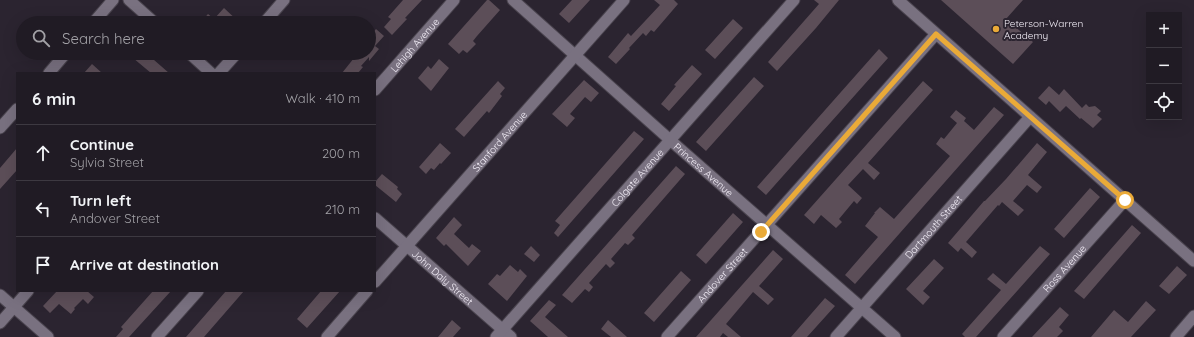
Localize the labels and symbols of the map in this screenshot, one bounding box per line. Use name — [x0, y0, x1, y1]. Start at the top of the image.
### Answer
street label: Lehigh Avenue — [387, 15, 442, 75]
place label: Peterson-Warren Academy — [1004, 17, 1083, 42]
marker: Peterson-Warren Academy — [991, 24, 1001, 34]
street label: Stanford Avenue — [469, 108, 530, 174]
street label: Princess Avenue — [671, 140, 736, 199]
street label: Colgate Avenue — [608, 146, 666, 209]
route start — [1116, 191, 1134, 209]
street label: Dartmouth Street — [902, 192, 965, 261]
route end — [752, 223, 770, 241]
street label: Ross Avenue — [1040, 242, 1089, 295]
street label: Andover Street — [694, 244, 750, 305]
street label: John Daly Street — [409, 247, 477, 308]

